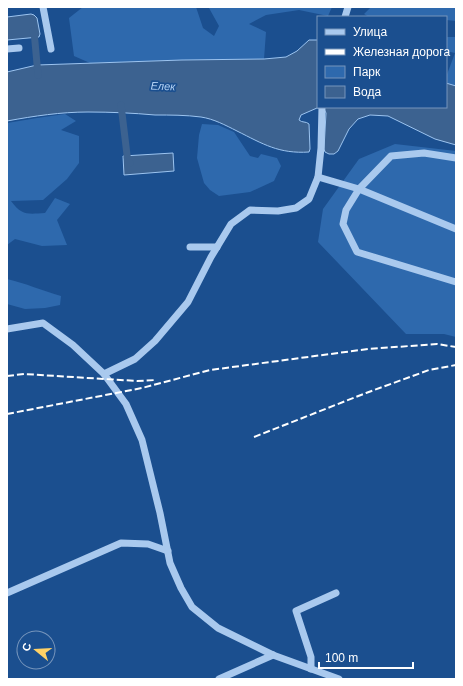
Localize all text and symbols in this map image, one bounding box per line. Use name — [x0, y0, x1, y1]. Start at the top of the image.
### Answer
legend — [317, 16, 447, 108]
text: Улица — [353, 25, 387, 39]
text: Железная дорога — [353, 45, 450, 59]
text: Парк — [353, 65, 381, 79]
water label: Елек — [150, 80, 176, 92]
text: Вода — [353, 85, 381, 99]
north arrow — [16, 630, 56, 670]
text: С — [20, 641, 33, 653]
scale bar — [319, 644, 413, 670]
text: 100 m — [325, 651, 358, 665]

